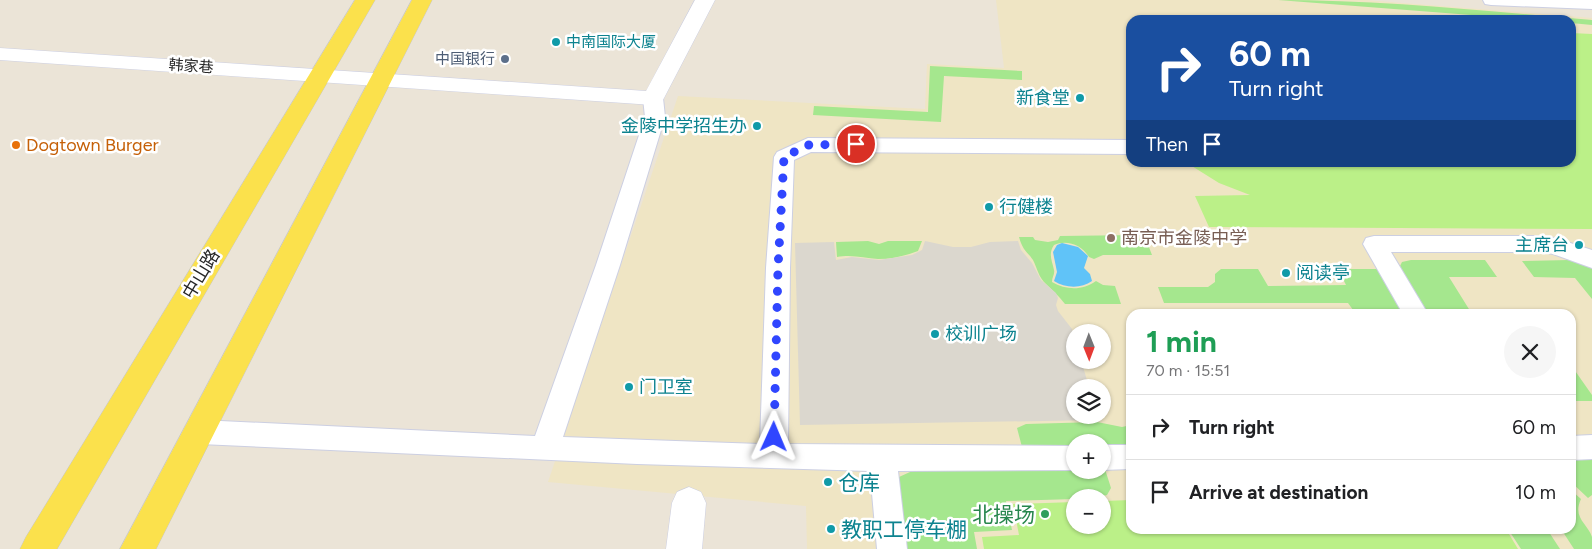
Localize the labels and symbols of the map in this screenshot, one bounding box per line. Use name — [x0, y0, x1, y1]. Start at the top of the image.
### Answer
place label: 中南国际大厦 — [566, 33, 656, 51]
marker: 中南国际大厦 — [550, 36, 562, 48]
place label: 中国银行 — [435, 50, 495, 68]
marker: 中国银行 — [499, 53, 511, 65]
street label: 韩家巷 — [168, 55, 214, 77]
place label: 新食堂 — [1016, 87, 1070, 109]
marker: 新食堂 — [1074, 92, 1086, 104]
place label: 金陵中学招生办 — [621, 115, 747, 137]
marker: 金陵中学招生办 — [751, 120, 763, 132]
pin — [835, 123, 877, 165]
place label: Dogtown Burger — [26, 134, 159, 156]
marker: Dogtown Burger — [10, 139, 22, 151]
place label: 行健楼 — [999, 196, 1053, 218]
marker: 行健楼 — [983, 201, 995, 213]
place label: 南京市金陵中学 — [1121, 227, 1247, 249]
marker: 南京市金陵中学 — [1105, 232, 1117, 244]
place label: 主席台 — [1515, 234, 1569, 256]
marker: 主席台 — [1573, 239, 1585, 251]
street label: 中山路 — [178, 245, 224, 303]
place label: 阅读亭 — [1296, 262, 1350, 284]
marker: 阅读亭 — [1280, 267, 1292, 279]
place label: 校训广场 — [945, 323, 1017, 345]
north arrow — [1066, 324, 1111, 369]
marker: 校训广场 — [929, 328, 941, 340]
place label: 门卫室 — [639, 376, 693, 398]
marker: 门卫室 — [623, 381, 635, 393]
position arrow — [747, 410, 799, 462]
place label: 仓库 — [838, 470, 880, 495]
marker: 仓库 — [822, 476, 834, 488]
place label: 北操场 — [972, 502, 1035, 527]
marker: 北操场 — [1039, 508, 1051, 520]
place label: 教职工停车棚 — [841, 517, 967, 542]
marker: 教职工停车棚 — [825, 523, 837, 535]

